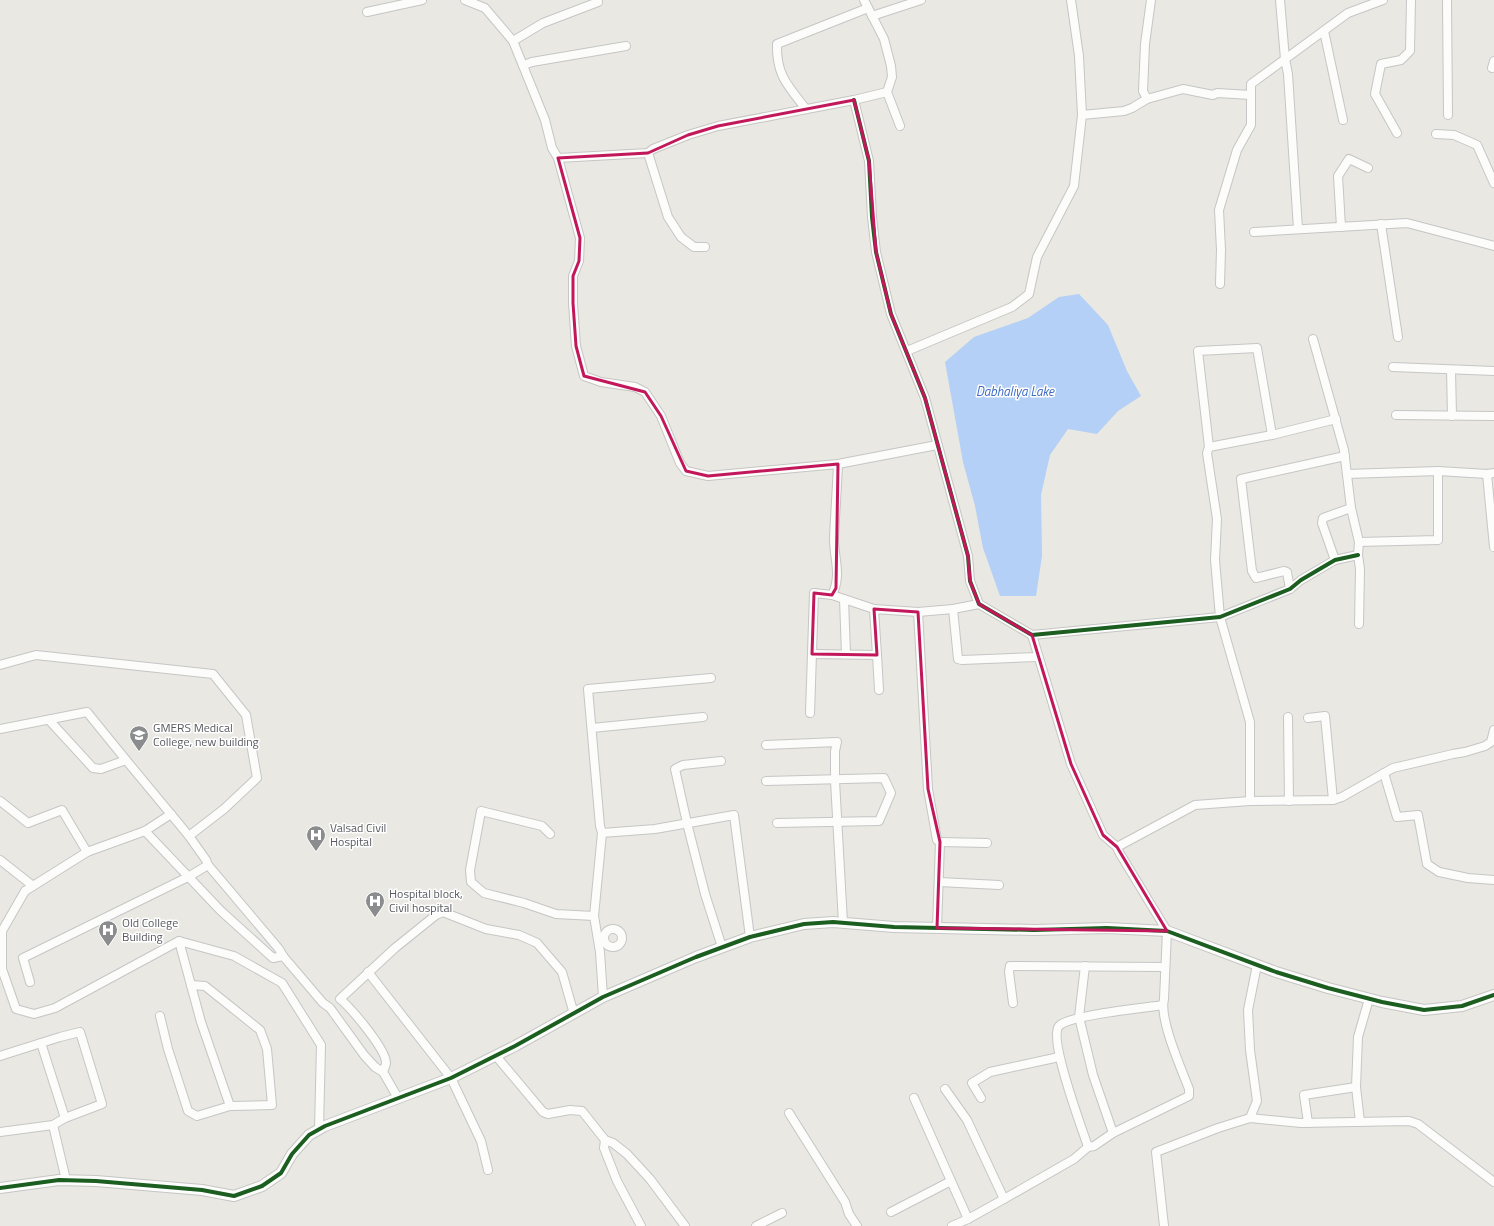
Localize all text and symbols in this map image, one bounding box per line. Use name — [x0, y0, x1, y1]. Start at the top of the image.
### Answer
water label: Dabhaliya Lake — [976, 381, 1055, 401]
place label: GMERS Medical College, new building — [153, 718, 259, 751]
school or university icon: GMERS Medical College, new building — [128, 724, 150, 752]
place label: Valsad Civil Hospital — [330, 818, 386, 851]
hospital icon: Valsad Civil Hospital — [305, 824, 327, 852]
place label: Hospital block, Civil hospital — [389, 884, 463, 917]
hospital icon: Hospital block, Civil hospital — [364, 890, 386, 918]
place label: Old College Building — [122, 913, 178, 946]
hospital icon: Old College Building — [97, 919, 119, 947]

